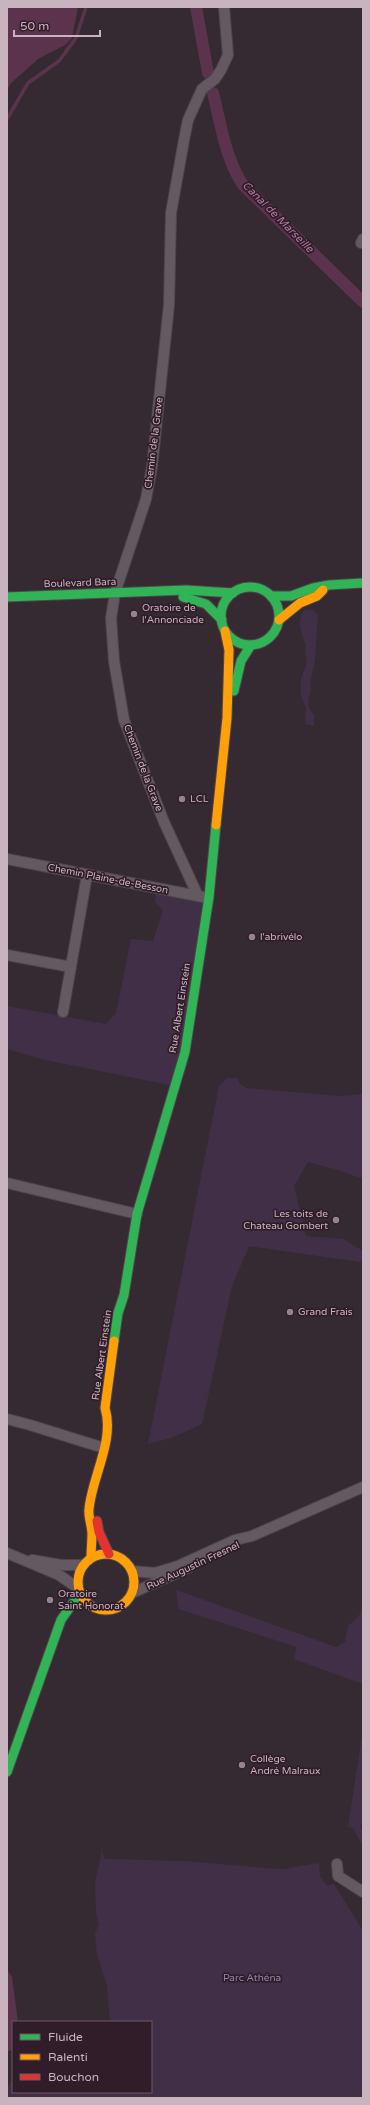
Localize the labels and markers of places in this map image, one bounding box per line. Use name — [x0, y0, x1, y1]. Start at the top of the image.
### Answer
place label: Oratoire de l'Annonciade — [142, 602, 204, 626]
marker: Oratoire de l'Annonciade — [129, 609, 139, 619]
place label: LCL — [190, 793, 209, 805]
marker: LCL — [177, 794, 187, 804]
place label: l'abrivélo — [260, 931, 302, 943]
marker: l'abrivélo — [247, 932, 257, 942]
place label: Les toits de Chateau Gombert — [243, 1208, 328, 1232]
marker: Les toits de Chateau Gombert — [331, 1215, 341, 1225]
place label: Grand Frais — [298, 1306, 353, 1318]
marker: Grand Frais — [285, 1307, 295, 1317]
place label: Oratoire Saint Honorat — [58, 1588, 124, 1612]
marker: Oratoire Saint Honorat — [45, 1595, 55, 1605]
place label: Collège André Malraux — [250, 1753, 320, 1777]
marker: Collège André Malraux — [237, 1760, 247, 1770]

